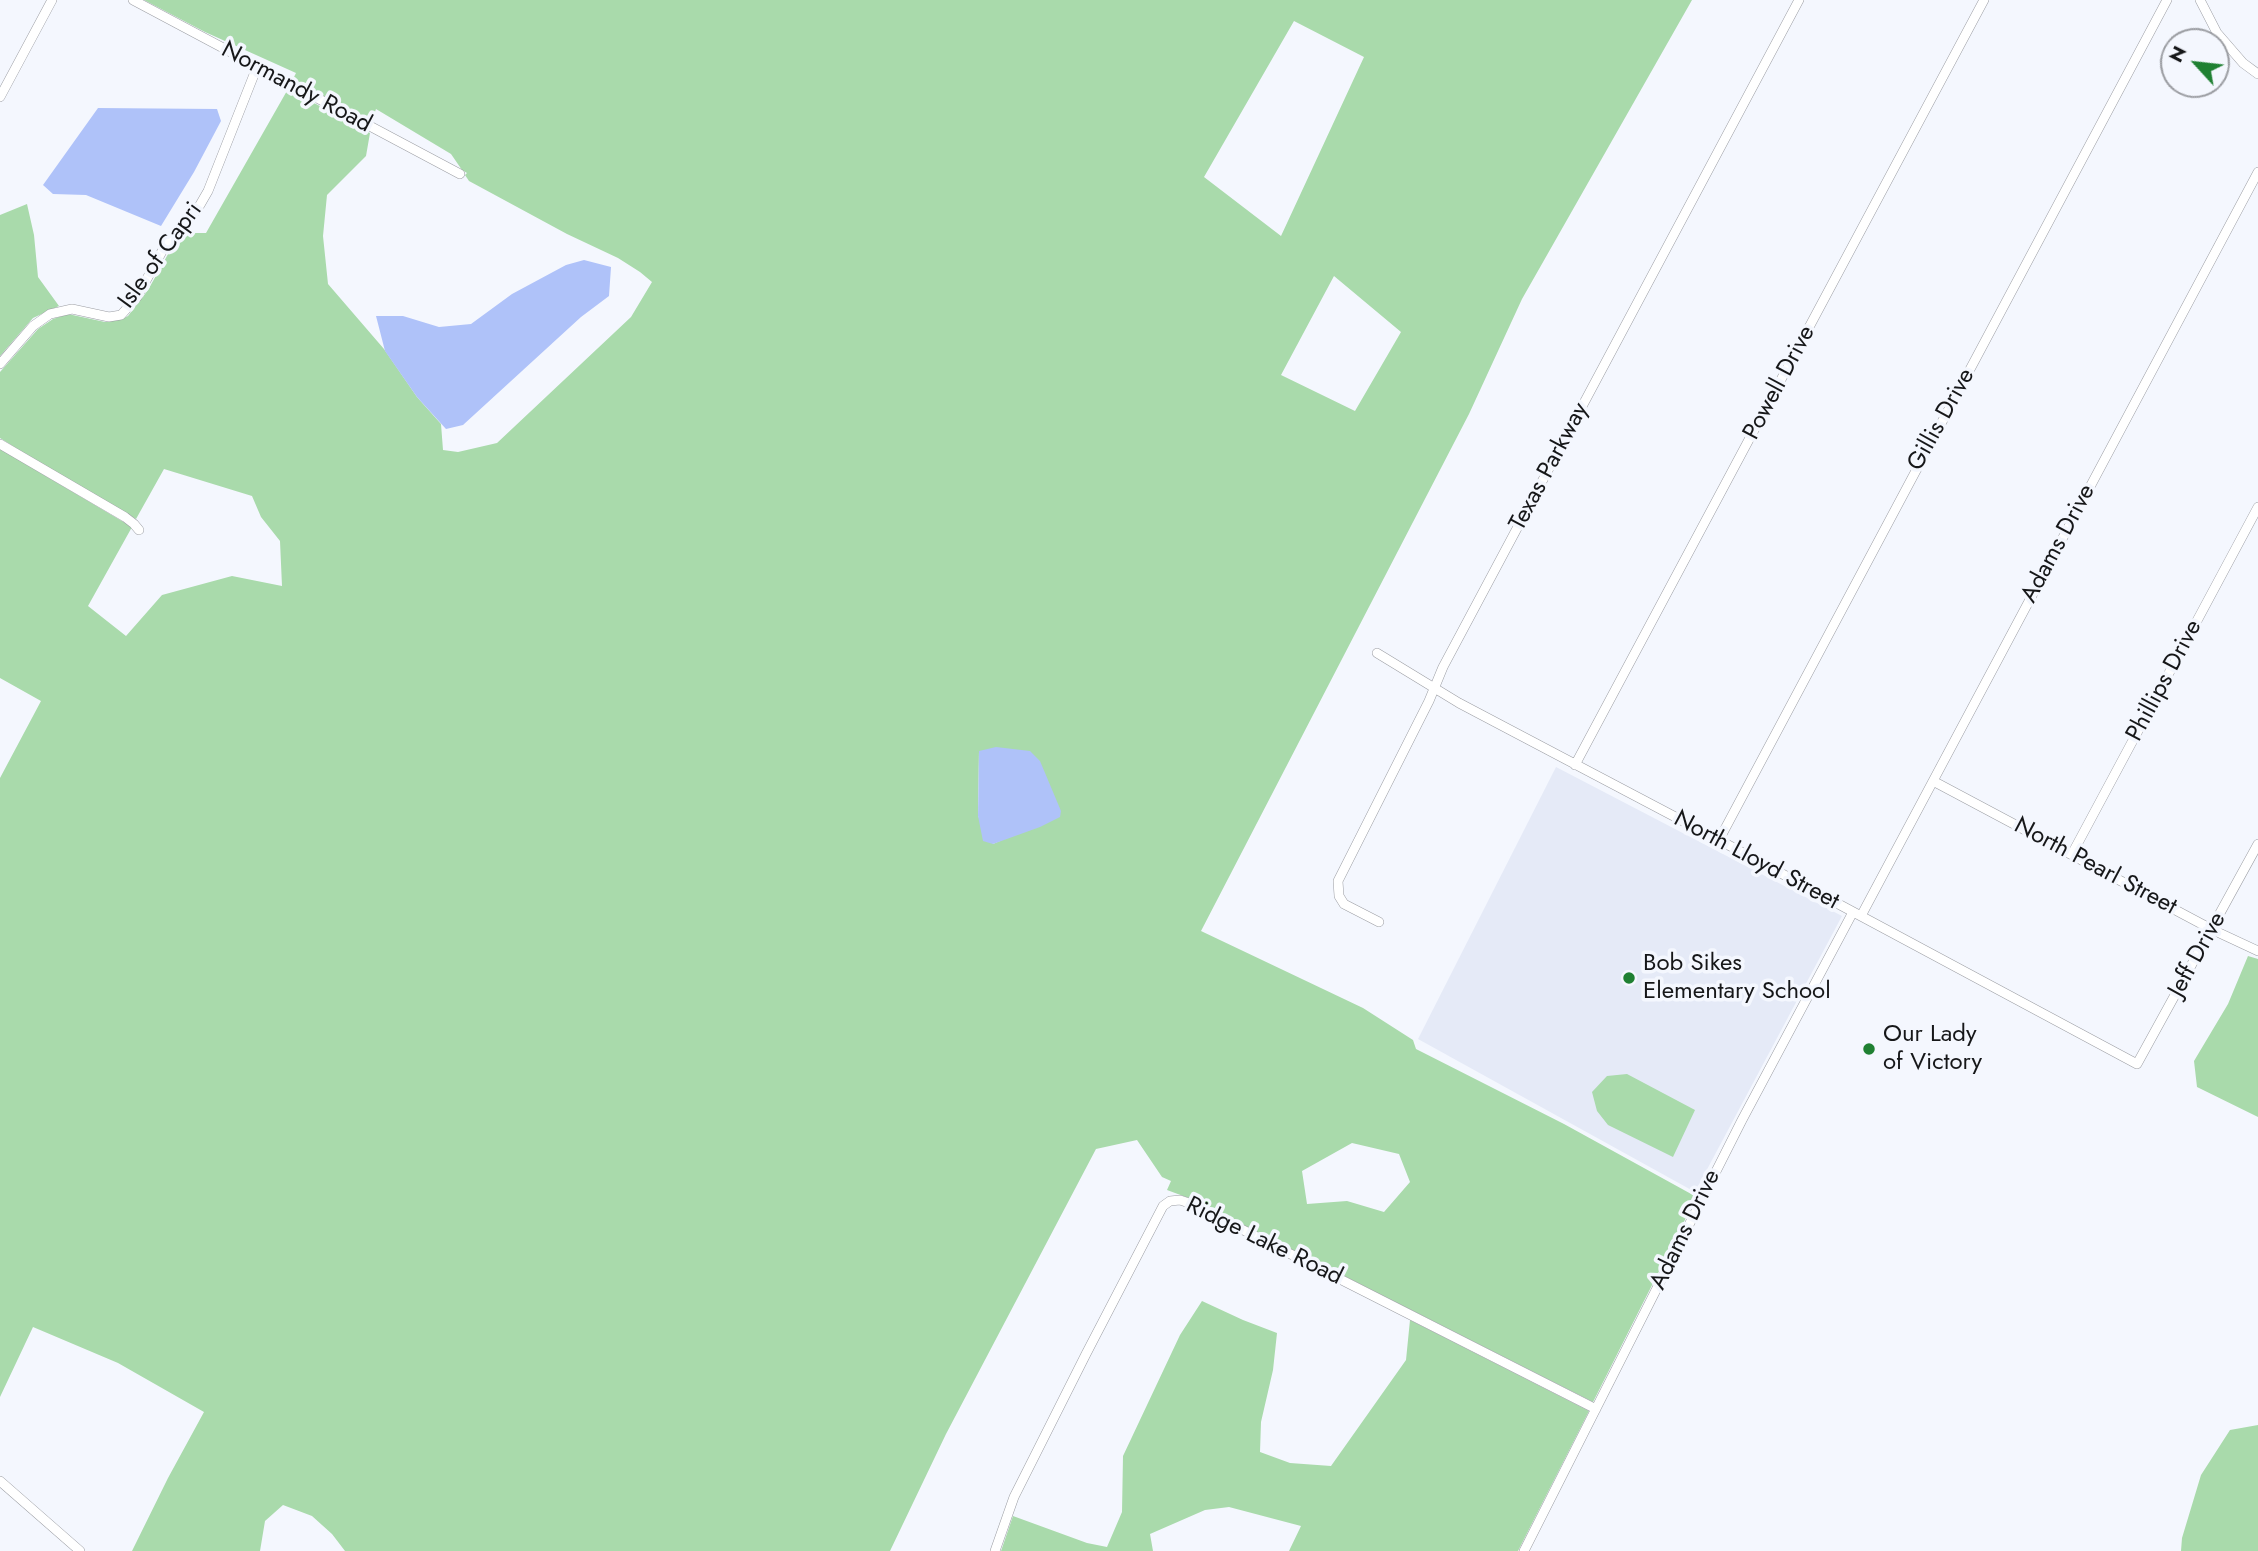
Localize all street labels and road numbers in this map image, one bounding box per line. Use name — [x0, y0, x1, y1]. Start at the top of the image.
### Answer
street label: Normandy Road — [216, 36, 376, 140]
street label: Isle of Capri — [113, 197, 209, 315]
street label: Powell Drive — [1738, 321, 1822, 445]
street label: Gillis Drive — [1902, 364, 1982, 476]
street label: Texas Parkway — [1504, 398, 1596, 536]
street label: Adams Drive — [2016, 480, 2102, 608]
street label: Phillips Drive — [2121, 615, 2209, 747]
street label: North Lloyd Street — [1668, 805, 1844, 917]
street label: North Pearl Street — [2009, 812, 2181, 922]
street label: Jeff Drive — [2163, 908, 2233, 1002]
street label: Adams Drive — [1645, 1165, 1727, 1295]
street label: Ridge Lake Road — [1181, 1192, 1347, 1292]

